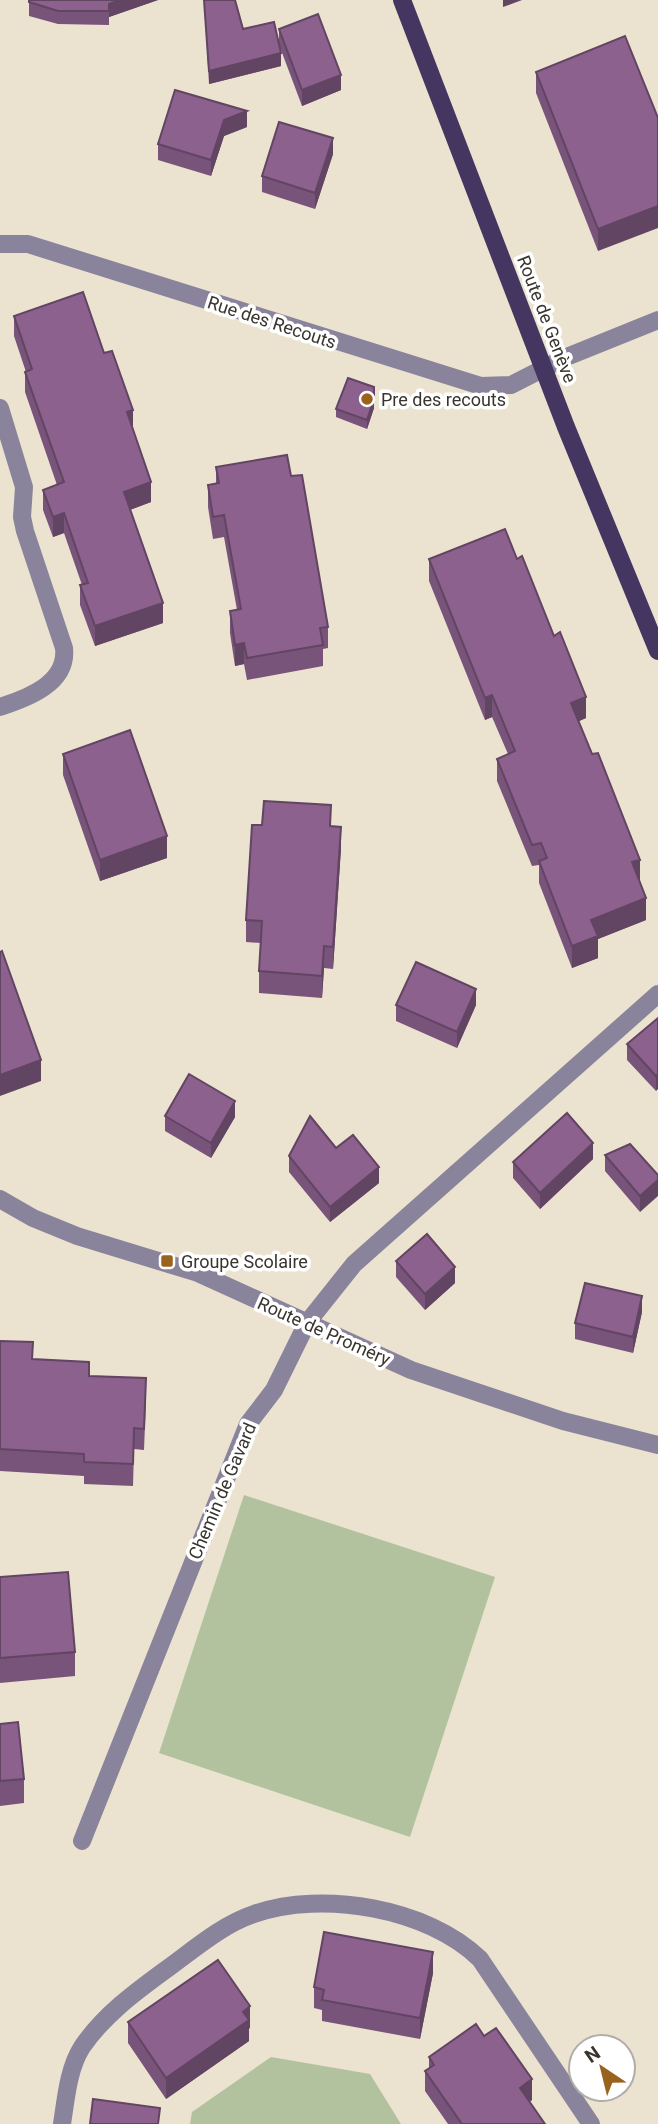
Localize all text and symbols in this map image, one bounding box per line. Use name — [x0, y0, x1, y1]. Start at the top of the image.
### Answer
street label: Route de Genève — [513, 252, 581, 386]
street label: Rue des Recouts — [205, 291, 339, 353]
place label: Pre des recouts — [381, 389, 506, 410]
marker: Pre des recouts — [359, 391, 375, 407]
place label: Groupe Scolaire — [181, 1251, 308, 1272]
marker: Groupe Scolaire — [159, 1253, 175, 1269]
street label: Route de Proméry — [254, 1292, 394, 1370]
street label: Chemin de Gavard — [184, 1420, 260, 1562]
north arrow — [567, 2033, 637, 2103]
text: N — [580, 2041, 605, 2068]

